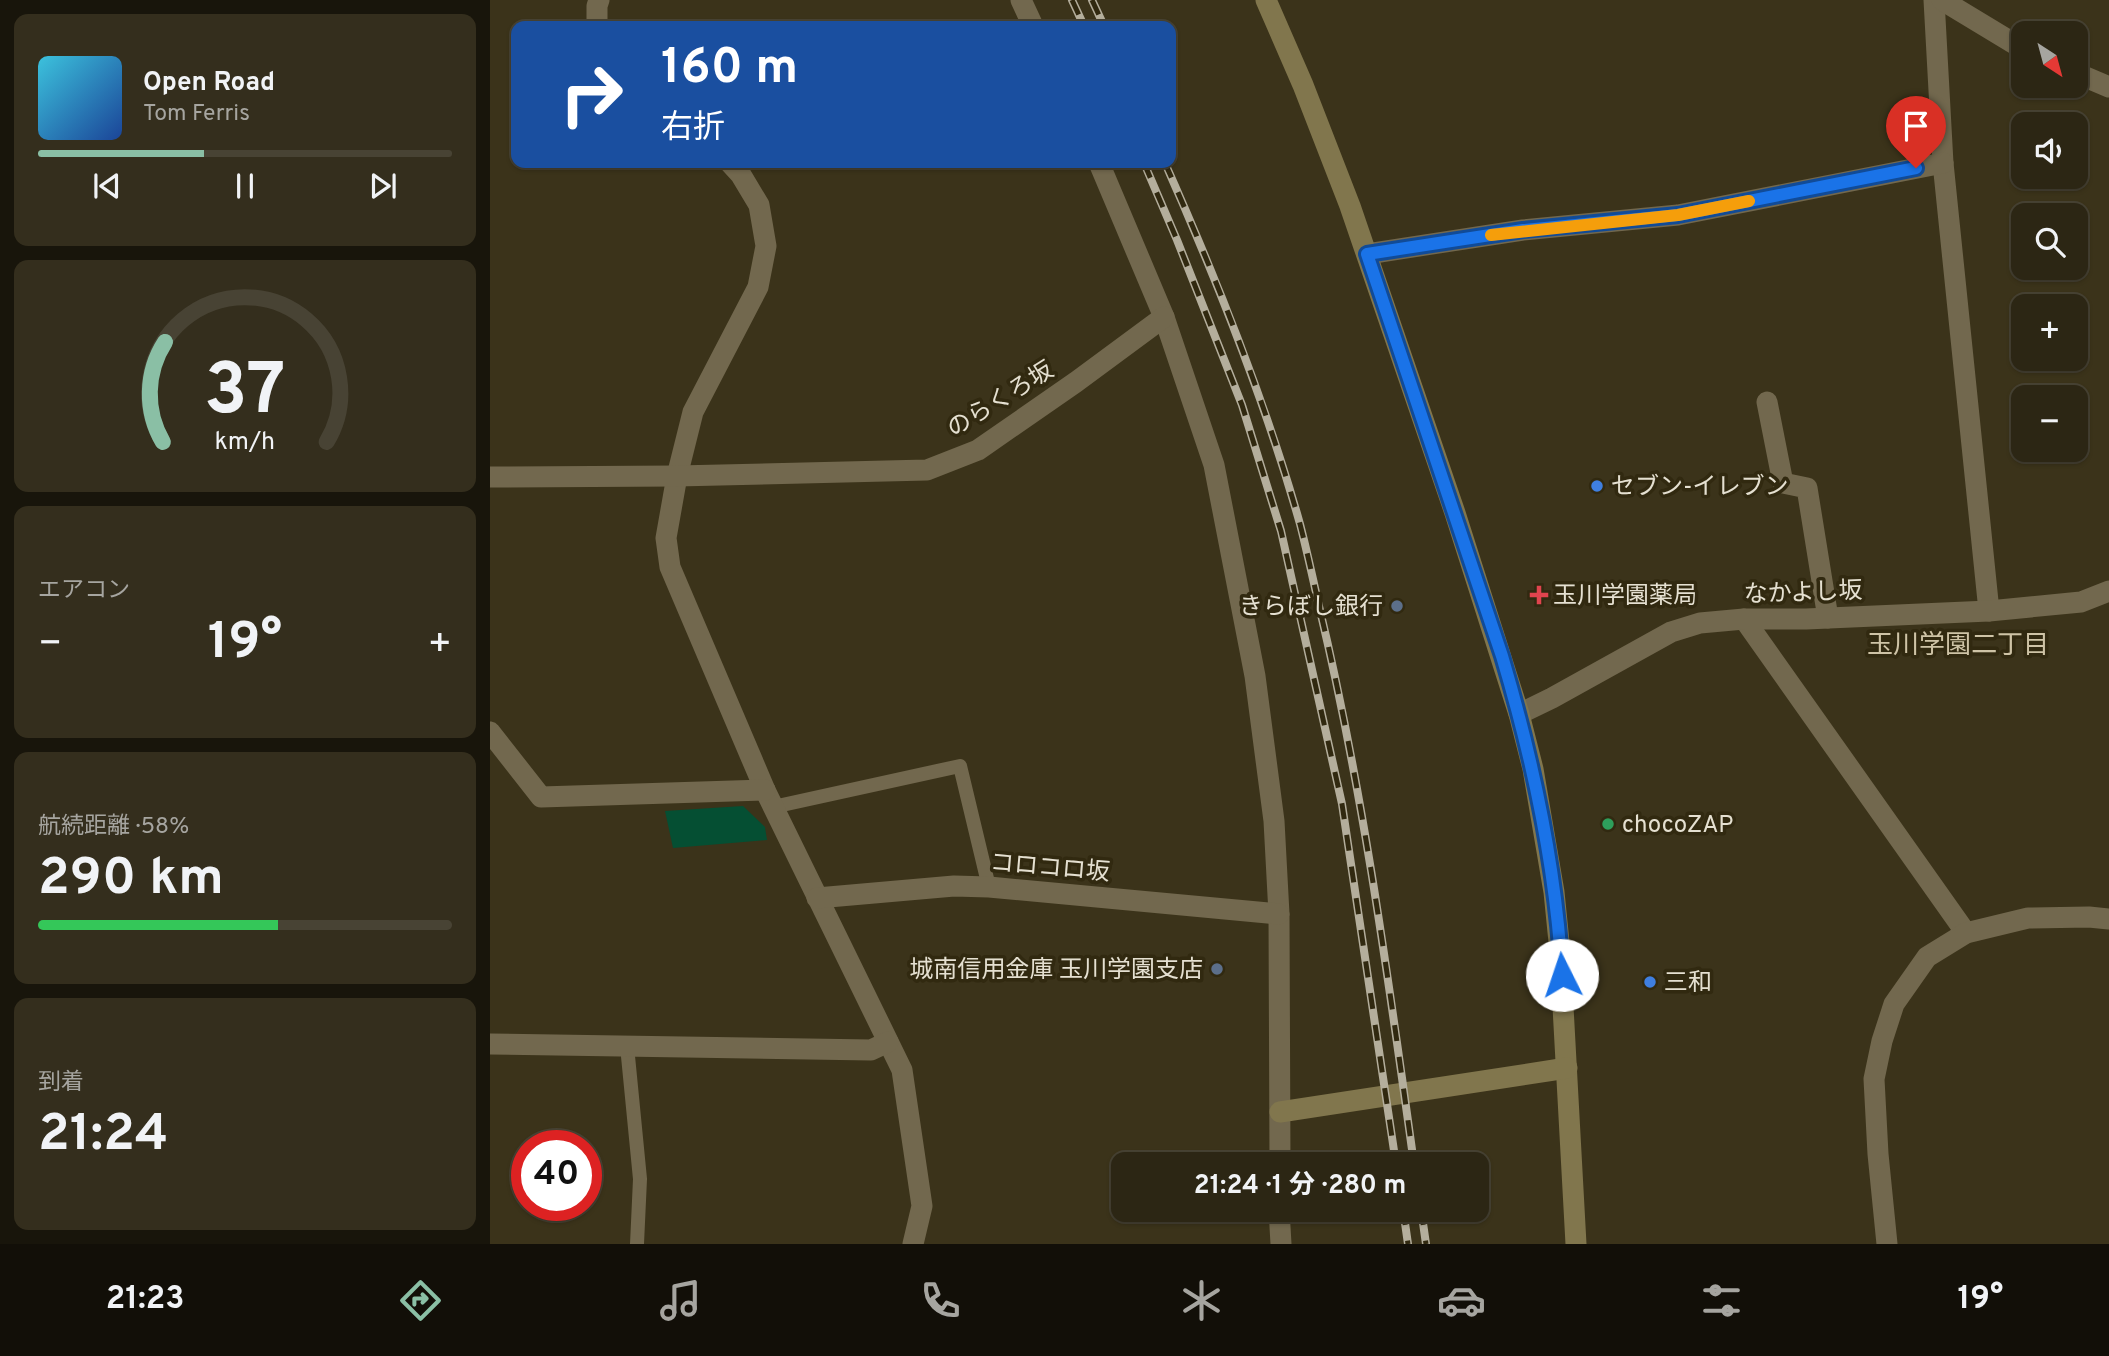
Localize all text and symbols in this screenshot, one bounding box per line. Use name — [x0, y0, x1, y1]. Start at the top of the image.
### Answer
north arrow — [2011, 21, 2088, 98]
map controls — [2011, 21, 2088, 462]
text: 160 m — [661, 39, 798, 101]
icon: right — [546, 49, 637, 140]
text: Open Road — [143, 67, 275, 100]
pin — [1886, 96, 1946, 168]
text: Tom Ferris — [143, 100, 250, 129]
icon: arrive — [1897, 107, 1935, 145]
text: 右折 — [661, 109, 725, 149]
button: sound — [2011, 112, 2088, 189]
icon: previous — [88, 167, 126, 205]
icon: pause — [226, 167, 264, 205]
icon: next — [364, 167, 402, 205]
button: search — [2011, 203, 2088, 280]
button: + — [2011, 294, 2088, 371]
text: 37 — [204, 348, 286, 440]
street label: のらくろ坂 — [942, 356, 1060, 445]
button: − — [2011, 385, 2088, 462]
text: km/h — [215, 427, 275, 459]
place label: セブン-イレブン — [1611, 473, 1789, 503]
marker: セブン-イレブン — [1589, 478, 1605, 494]
text: エアコン — [38, 577, 130, 606]
street label: なかよし坂 — [1743, 577, 1863, 611]
place label: 玉川学園薬局 — [1553, 582, 1697, 612]
marker: 玉川学園薬局 — [1531, 587, 1547, 603]
place label: きらぼし銀行 — [1239, 593, 1383, 623]
marker: きらぼし銀行 — [1389, 598, 1405, 614]
text: 19° — [208, 611, 282, 677]
text: − — [38, 621, 63, 670]
text: + — [427, 621, 452, 670]
district label: 玉川学園二丁目 — [1867, 630, 2049, 663]
place label: chocoZAP — [1622, 811, 1733, 841]
text: 航続距離 · 58% — [38, 813, 189, 842]
marker: chocoZAP — [1600, 816, 1616, 832]
text: 290 km — [38, 847, 224, 913]
street label: コロコロ坂 — [989, 849, 1111, 889]
position arrow — [1525, 938, 1599, 1012]
place label: 城南信用金庫 玉川学園支店 — [909, 956, 1203, 986]
marker: 城南信用金庫 玉川学園支店 — [1209, 961, 1225, 977]
place label: 三和 — [1664, 969, 1712, 999]
marker: 三和 — [1642, 974, 1658, 990]
text: 到着 — [38, 1069, 84, 1098]
text: 21:24 — [38, 1103, 168, 1169]
speed limit sign: 40 — [511, 1130, 602, 1221]
text: 21:24 · 1 分 · 280 m — [1194, 1170, 1406, 1203]
icon: directions — [396, 1276, 445, 1325]
icon: music — [656, 1276, 705, 1325]
icon: phone — [916, 1276, 965, 1325]
icon: climate — [1177, 1276, 1226, 1325]
icon: car — [1437, 1276, 1486, 1325]
icon: filters — [1697, 1276, 1746, 1325]
text: 21:23 — [106, 1280, 185, 1320]
text: 19° — [1958, 1280, 2003, 1320]

